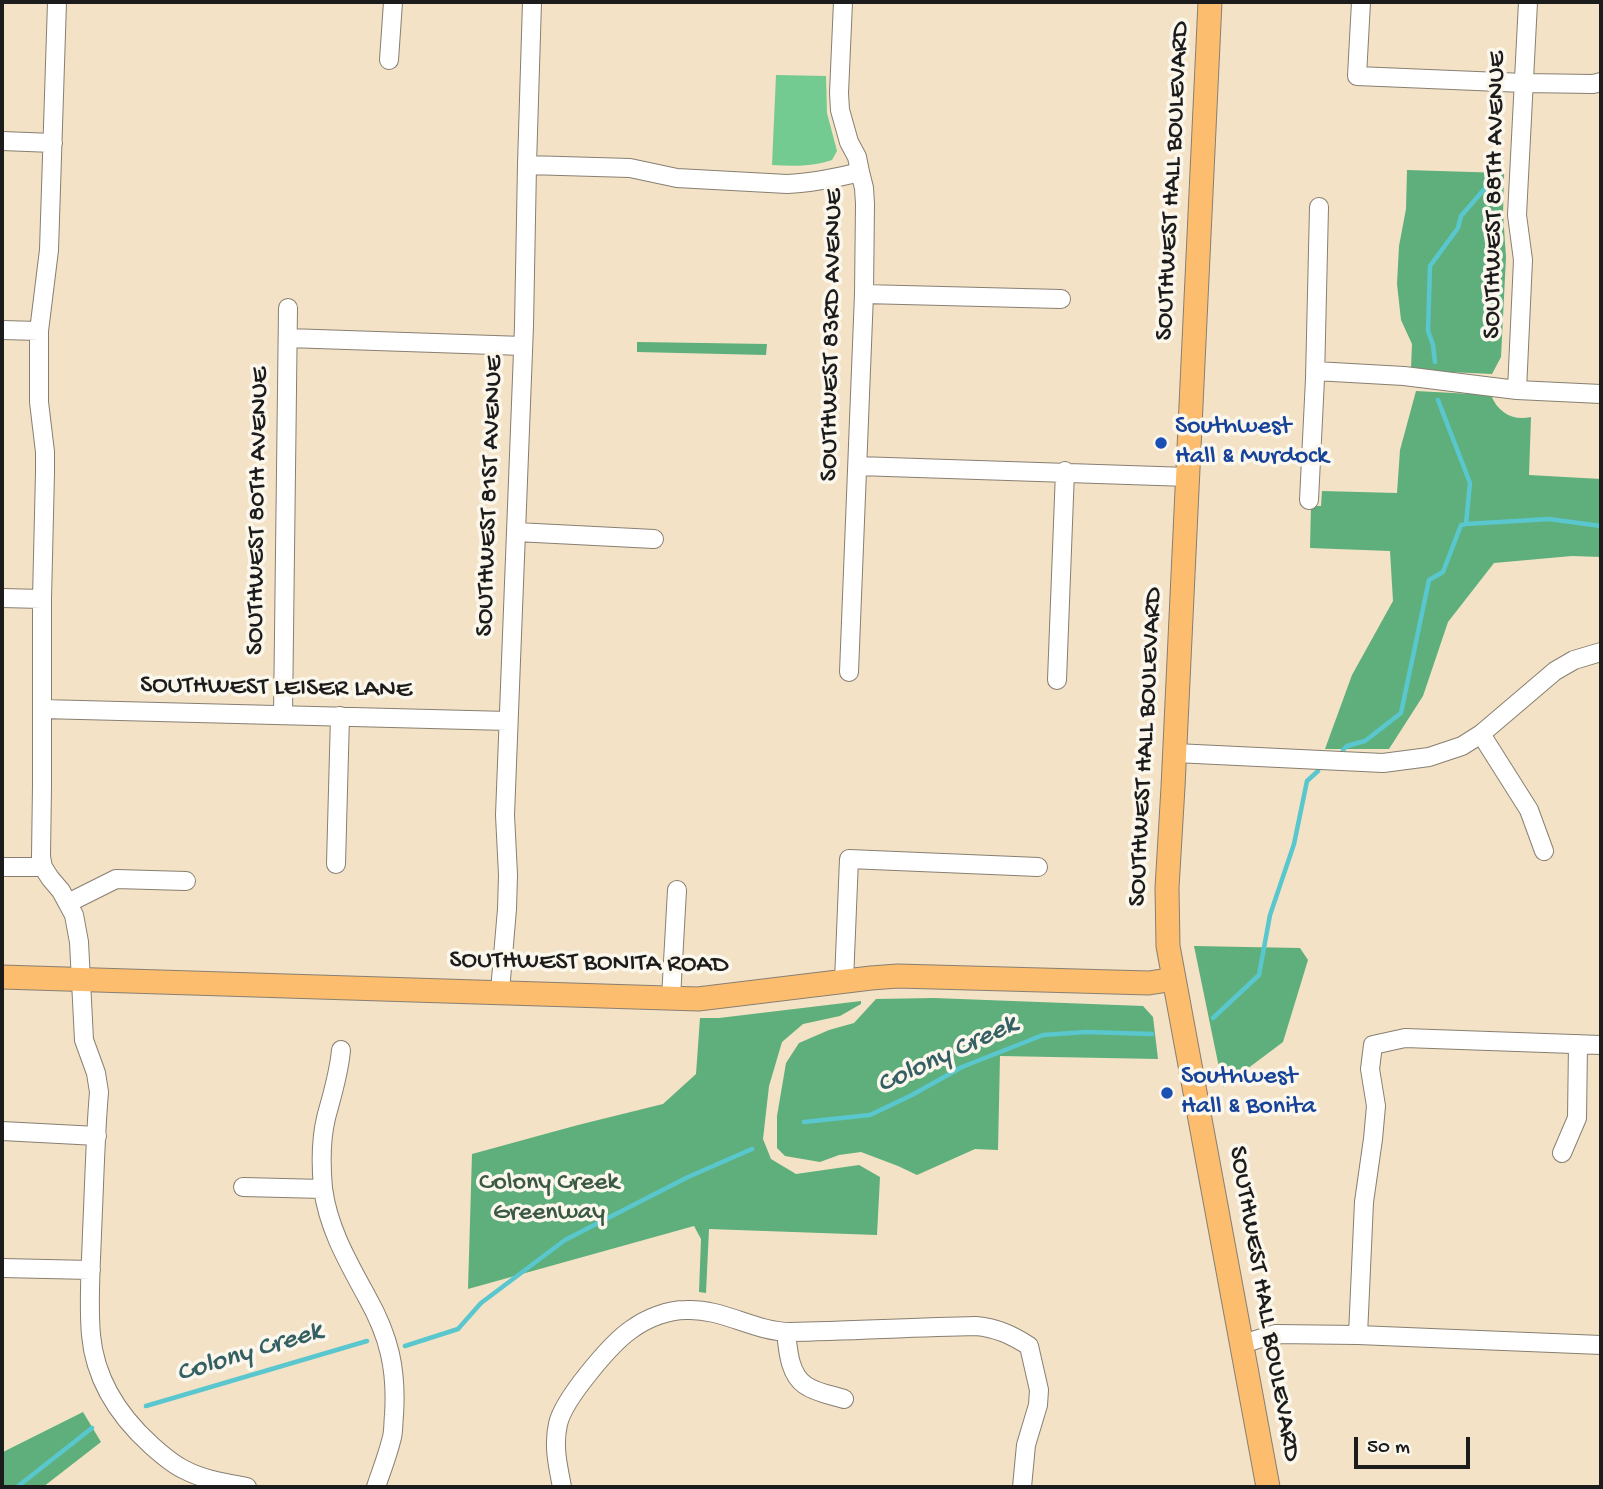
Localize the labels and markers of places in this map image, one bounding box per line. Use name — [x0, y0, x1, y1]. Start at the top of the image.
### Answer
place label: Southwest Hall & Murdock — [1175, 412, 1329, 474]
marker: Southwest Hall & Murdock — [1153, 435, 1169, 451]
place label: Southwest Hall & Bonita — [1181, 1062, 1316, 1124]
marker: Southwest Hall & Bonita — [1159, 1085, 1175, 1101]

